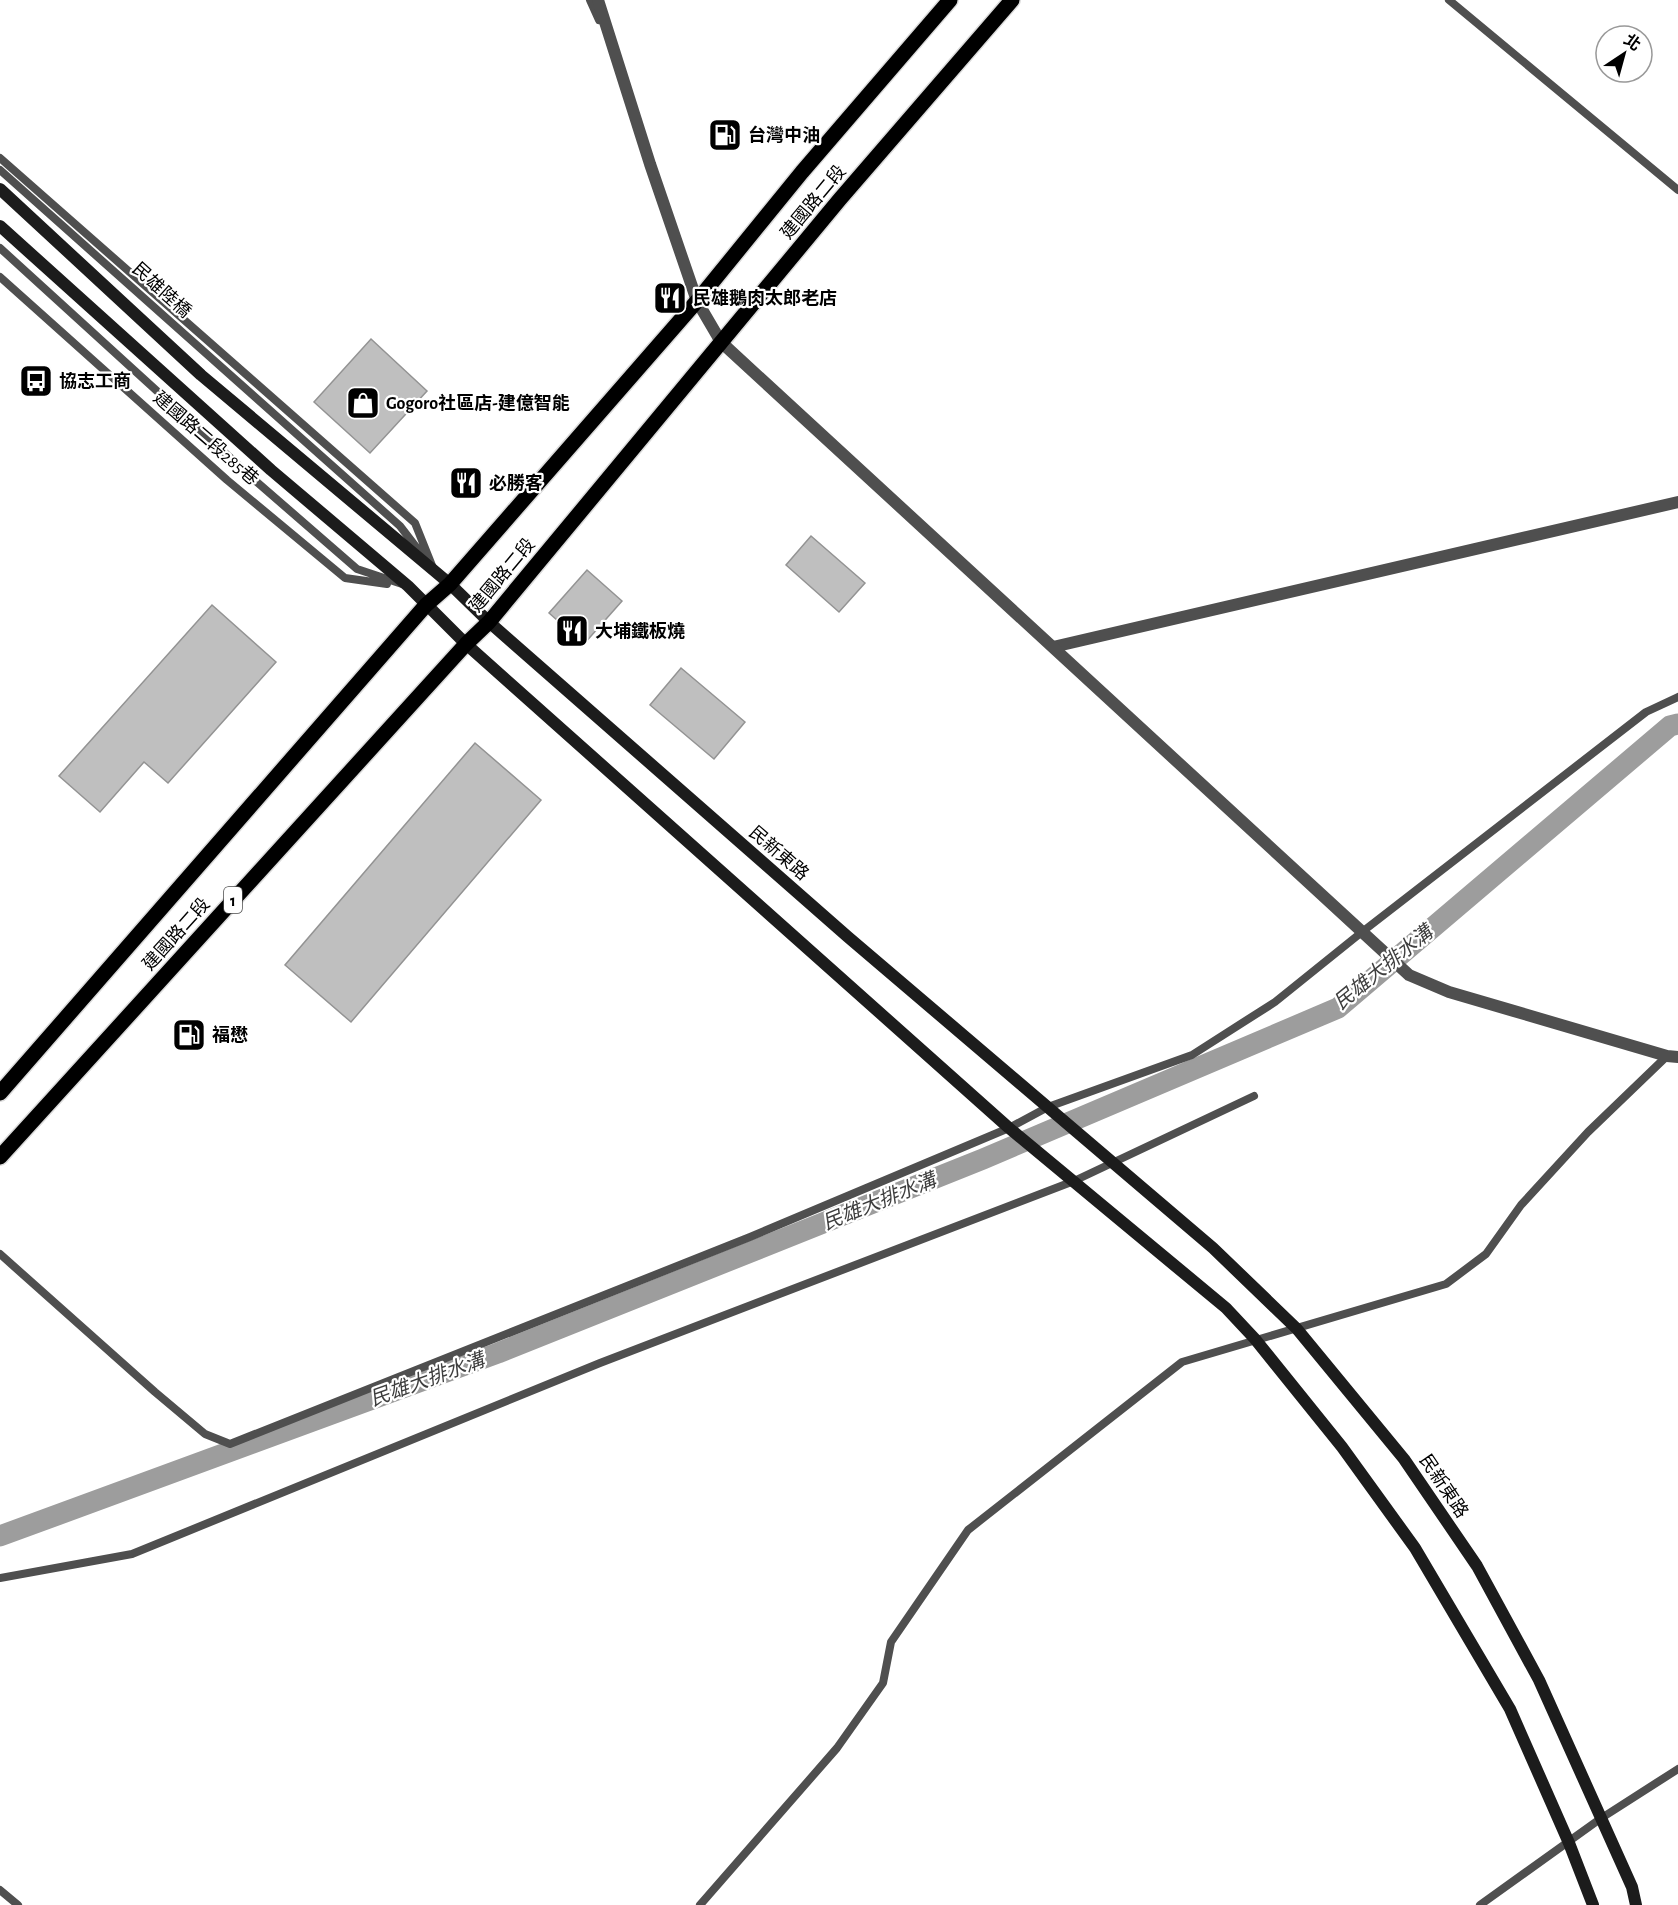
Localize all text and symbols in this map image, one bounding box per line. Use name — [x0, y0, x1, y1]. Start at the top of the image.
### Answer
north arrow — [1594, 24, 1654, 84]
text: 北 — [1621, 31, 1644, 54]
fuel station icon: 台灣中油 — [707, 117, 743, 153]
place label: 台灣中油 — [748, 125, 820, 145]
street label: 建國路二段 — [776, 161, 850, 243]
street label: 民雄陸橋 — [129, 258, 195, 322]
restaurant icon: 民雄鵝肉太郎老店 — [652, 280, 688, 316]
place label: 民雄鵝肉太郎老店 — [693, 288, 837, 308]
bus stop icon: 協志工商 — [18, 363, 54, 399]
place label: 協志工商 — [59, 371, 131, 391]
shop icon: Gogoro社區店-建億智能 — [345, 385, 381, 421]
street label: 建國路二段285巷 — [150, 387, 262, 489]
place label: Gogoro社區店-建億智能 — [386, 393, 570, 413]
restaurant icon: 必勝客 — [448, 465, 484, 501]
place label: 必勝客 — [489, 473, 543, 493]
street label: 建國路二段 — [465, 534, 539, 616]
restaurant icon: 大埔鐵板燒 — [554, 613, 590, 649]
place label: 大埔鐵板燒 — [595, 621, 685, 641]
street label: 民新東路 — [745, 822, 813, 884]
road number: 1 — [224, 887, 242, 913]
street label: 建國路二段 — [138, 894, 214, 974]
water label: 民雄大排水溝 — [1330, 920, 1439, 1013]
fuel station icon: 福懋 — [171, 1017, 207, 1053]
place label: 福懋 — [212, 1025, 248, 1045]
water label: 民雄大排水溝 — [820, 1168, 942, 1234]
water label: 民雄大排水溝 — [367, 1348, 490, 1410]
street label: 民新東路 — [1416, 1451, 1472, 1521]

